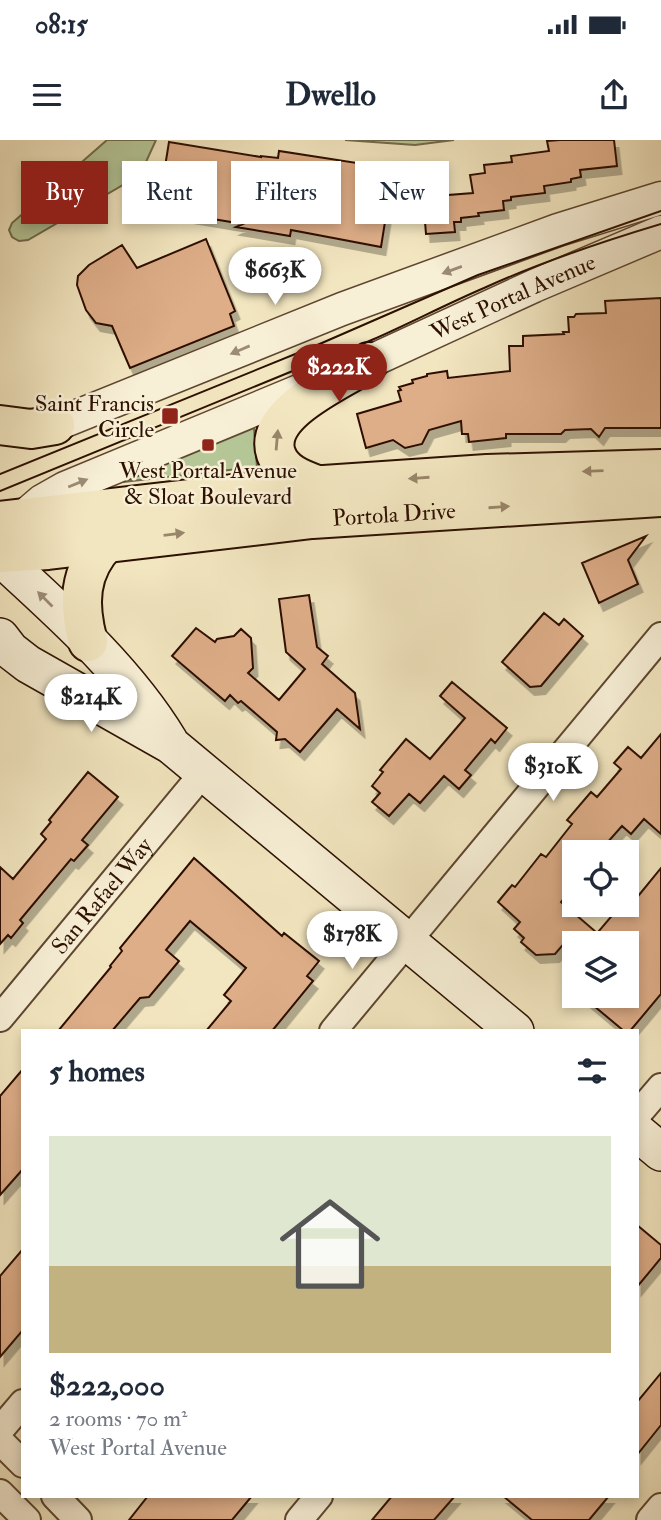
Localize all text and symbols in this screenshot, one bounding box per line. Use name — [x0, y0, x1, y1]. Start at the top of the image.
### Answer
text: 08:15 — [35, 9, 88, 41]
text: Dwello — [285, 75, 376, 115]
icon: menu — [28, 76, 66, 114]
icon: share — [595, 76, 633, 114]
chip: Buy — [21, 161, 108, 224]
chip: Rent — [122, 161, 217, 224]
chip: Filters — [231, 161, 341, 224]
chip: New — [355, 161, 449, 224]
street label: West Portal Avenue — [425, 247, 600, 347]
pin: $663K — [226, 248, 324, 307]
text: $663K — [244, 255, 306, 284]
one-way arrow — [442, 265, 463, 276]
pin: $222K — [290, 344, 388, 404]
one-way arrow — [229, 345, 250, 356]
text: $222K — [307, 352, 371, 381]
place label: Saint Francis Circle — [35, 389, 154, 444]
marker: Saint Francis Circle — [160, 406, 180, 426]
one-way arrow — [272, 429, 283, 451]
marker: West Portal Avenue & Sloat Boulevard — [200, 437, 216, 453]
place label: West Portal Avenue & Sloat Boulevard — [118, 456, 297, 511]
one-way arrow — [582, 466, 604, 477]
one-way arrow — [407, 473, 429, 484]
one-way arrow — [68, 477, 89, 488]
street label: Portola Drive — [331, 495, 457, 532]
one-way arrow — [488, 501, 510, 512]
one-way arrow — [164, 528, 186, 539]
one-way arrow — [36, 591, 53, 608]
pin: $214K — [42, 674, 140, 734]
text: $214K — [60, 682, 122, 711]
pin: $310K — [504, 744, 602, 803]
text: $310K — [524, 751, 582, 780]
street label: San Rafael Way — [45, 831, 159, 960]
map controls — [562, 840, 639, 1008]
button: locate — [562, 840, 639, 917]
pin: $178K — [303, 912, 401, 971]
text: $178K — [323, 919, 381, 948]
button: layers — [562, 931, 639, 1008]
icon: filters — [573, 1052, 611, 1090]
text: 5 homes — [49, 1053, 145, 1090]
icon: home — [267, 1181, 393, 1307]
text: $222,000 — [49, 1367, 165, 1404]
text: 2 rooms · 70 m² — [49, 1404, 188, 1433]
text: West Portal Avenue — [49, 1433, 227, 1462]

